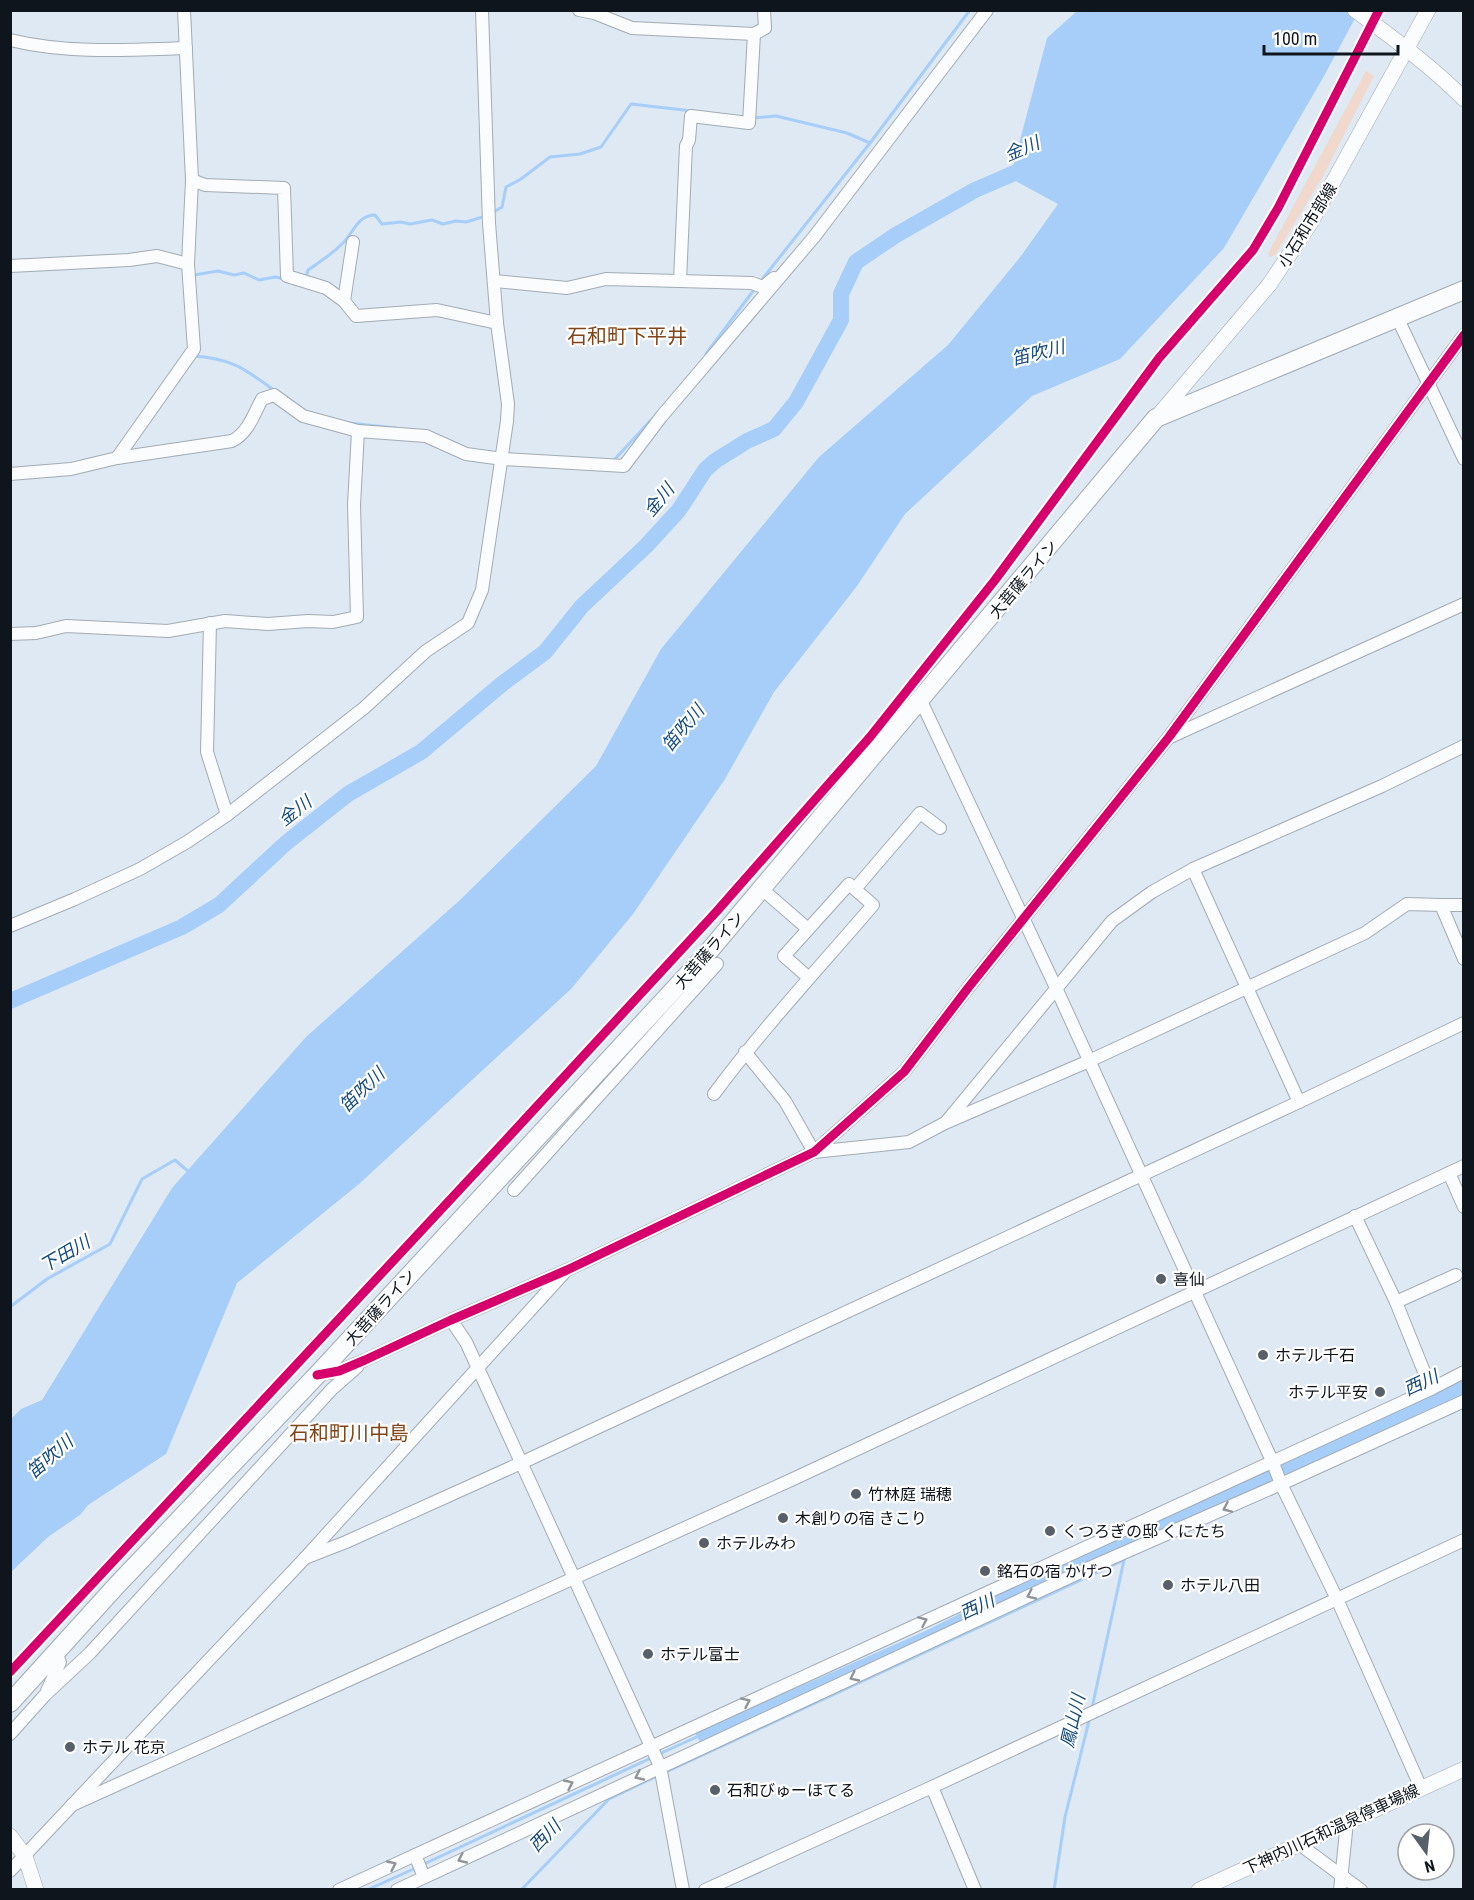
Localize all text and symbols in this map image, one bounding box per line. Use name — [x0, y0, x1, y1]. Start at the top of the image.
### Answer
scale bar — [1264, 18, 1398, 56]
text: 100 m — [1273, 28, 1317, 49]
water label: 金川 — [1001, 131, 1044, 165]
street label: 小石和市部線 — [1274, 180, 1341, 271]
district label: 石和町下平井 — [567, 324, 687, 348]
water label: 笛吹川 — [1009, 335, 1069, 369]
water label: 金川 — [639, 478, 680, 520]
street label: 大菩薩ライン — [985, 536, 1062, 622]
water label: 笛吹川 — [657, 699, 709, 755]
water label: 金川 — [274, 790, 317, 830]
street label: 大菩薩ライン — [671, 908, 748, 993]
water label: 笛吹川 — [335, 1062, 390, 1116]
water label: 下田川 — [36, 1230, 95, 1276]
street label: 大菩薩ライン — [341, 1265, 420, 1349]
place label: 喜仙 — [1173, 1270, 1205, 1289]
marker: 喜仙 — [1154, 1272, 1168, 1286]
place label: ホテル千石 — [1275, 1346, 1355, 1365]
marker: ホテル千石 — [1256, 1348, 1270, 1362]
water label: 西川 — [1400, 1365, 1443, 1400]
place label: ホテル平安 — [1288, 1383, 1368, 1402]
marker: ホテル平安 — [1373, 1385, 1387, 1399]
district label: 石和町川中島 — [289, 1421, 409, 1445]
water label: 笛吹川 — [22, 1430, 78, 1482]
place label: 竹林庭 瑞穂 — [868, 1485, 952, 1504]
marker: 竹林庭 瑞穂 — [849, 1487, 863, 1501]
one-way arrow — [1223, 1500, 1234, 1512]
place label: 木創りの宿 きこり — [795, 1509, 927, 1528]
marker: 木創りの宿 きこり — [776, 1511, 790, 1525]
place label: くつろぎの邸 くにたち — [1062, 1522, 1226, 1541]
marker: くつろぎの邸 くにたち — [1043, 1524, 1057, 1538]
place label: ホテルみわ — [716, 1534, 796, 1553]
marker: ホテルみわ — [697, 1536, 711, 1550]
place label: 銘石の宿 かげつ — [997, 1562, 1113, 1581]
marker: 銘石の宿 かげつ — [978, 1564, 992, 1578]
place label: ホテル八田 — [1180, 1576, 1260, 1595]
marker: ホテル八田 — [1161, 1578, 1175, 1592]
one-way arrow — [1026, 1588, 1037, 1600]
water label: 西川 — [956, 1589, 999, 1624]
one-way arrow — [917, 1616, 928, 1628]
place label: ホテル富士 — [660, 1645, 740, 1664]
marker: ホテル富士 — [641, 1647, 655, 1661]
one-way arrow — [849, 1670, 860, 1682]
water label: 鳳山川 — [1056, 1690, 1089, 1750]
one-way arrow — [740, 1698, 751, 1710]
place label: ホテル 花京 — [82, 1738, 166, 1757]
marker: ホテル 花京 — [63, 1740, 77, 1754]
one-way arrow — [634, 1769, 645, 1781]
one-way arrow — [563, 1780, 574, 1792]
street label: 下神内川石和温泉停車場線 — [1240, 1780, 1422, 1879]
place label: 石和びゅーほてる — [727, 1781, 855, 1800]
marker: 石和びゅーほてる — [708, 1783, 722, 1797]
water label: 西川 — [525, 1814, 566, 1856]
north arrow — [1396, 1822, 1456, 1882]
one-way arrow — [458, 1852, 469, 1864]
text: N — [1423, 1856, 1437, 1876]
one-way arrow — [385, 1861, 396, 1873]

